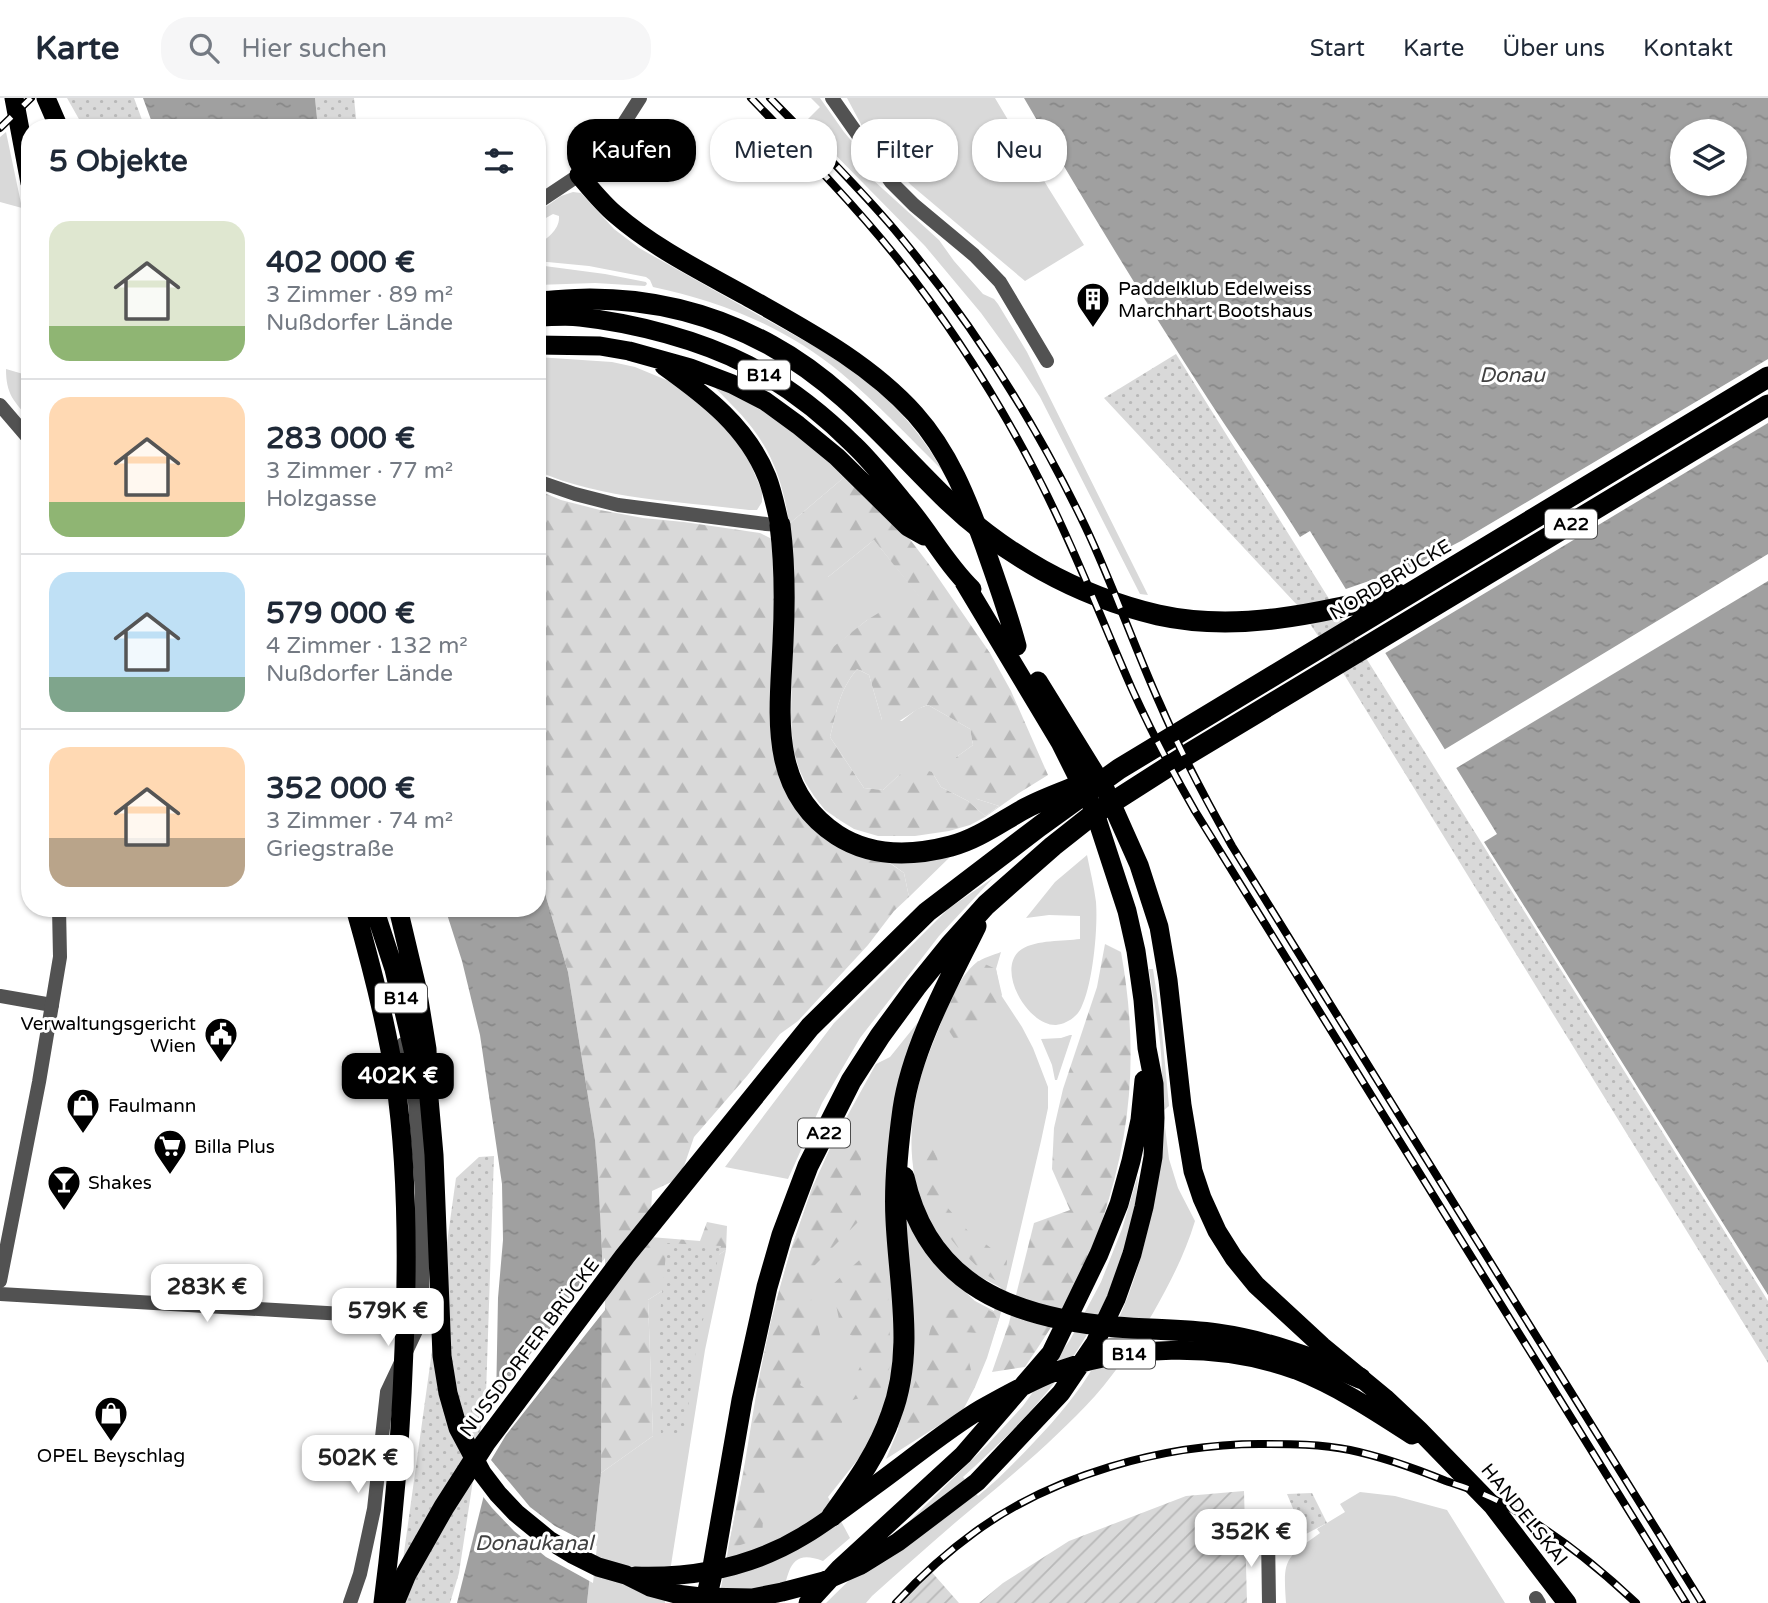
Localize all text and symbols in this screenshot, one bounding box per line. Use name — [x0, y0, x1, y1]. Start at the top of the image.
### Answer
search box — [161, 17, 651, 80]
text: Karte — [35, 29, 119, 68]
icon: search — [185, 29, 223, 67]
text: Hier suchen — [241, 33, 387, 64]
text: Start — [1310, 34, 1365, 63]
text: Karte — [1403, 34, 1464, 63]
text: Über uns — [1502, 34, 1605, 63]
text: Kontakt — [1643, 34, 1733, 63]
chip: Kaufen — [567, 119, 696, 182]
chip: Mieten — [710, 119, 837, 182]
chip: Filter — [851, 119, 958, 182]
chip: Neu — [972, 119, 1067, 182]
map controls — [1670, 119, 1747, 196]
button: layers — [1670, 119, 1747, 196]
icon: filters — [480, 142, 518, 180]
text: 5 Objekte — [49, 143, 188, 180]
text: 402 000 € — [266, 244, 415, 281]
icon: home — [105, 249, 189, 333]
place label: Paddelklub Edelweiss Marchhart Bootshaus — [1118, 278, 1313, 322]
building icon: Paddelklub Edelweiss Marchhart Bootshaus — [1074, 280, 1112, 329]
text: 3 Zimmer · 89 m² — [266, 281, 453, 309]
text: Nußdorfer Lände — [266, 309, 453, 337]
road number: B14 — [738, 360, 790, 390]
water label: Donau — [1479, 363, 1546, 388]
text: 283 000 € — [266, 420, 415, 457]
icon: home — [105, 425, 189, 509]
text: 3 Zimmer · 77 m² — [266, 457, 453, 485]
text: Holzgasse — [266, 485, 377, 513]
road number: A22 — [1545, 510, 1597, 538]
street label: NORDBRÜCKE — [1326, 535, 1455, 625]
text: 579 000 € — [266, 595, 415, 632]
icon: home — [105, 600, 189, 684]
text: 4 Zimmer · 132 m² — [266, 632, 468, 660]
text: Nußdorfer Lände — [266, 660, 453, 688]
text: 352 000 € — [266, 770, 415, 807]
icon: home — [105, 775, 189, 859]
text: 3 Zimmer · 74 m² — [266, 807, 453, 835]
text: Griegstraße — [266, 835, 394, 863]
road number: B14 — [375, 984, 427, 1013]
place label: Verwaltungsgericht Wien — [20, 1013, 196, 1057]
public building icon: Verwaltungsgericht Wien — [202, 1015, 240, 1064]
pin: 402K € — [341, 1054, 455, 1113]
text: 402K € — [358, 1062, 438, 1090]
shop icon: Faulmann — [64, 1086, 102, 1135]
place label: Faulmann — [108, 1095, 196, 1117]
road number: A22 — [798, 1118, 850, 1148]
supermarket icon: Billa Plus — [151, 1127, 189, 1176]
place label: Billa Plus — [194, 1136, 275, 1158]
bar icon: Shakes — [45, 1163, 83, 1212]
place label: Shakes — [88, 1172, 152, 1194]
street label: NUSSDORFER BRÜCKE — [456, 1254, 604, 1441]
pin: 283K € — [150, 1264, 264, 1324]
text: 283K € — [167, 1273, 247, 1301]
pin: 579K € — [331, 1288, 445, 1348]
text: 579K € — [348, 1297, 428, 1325]
road number: B14 — [1103, 1339, 1155, 1368]
shop icon: OPEL Beyschlag — [92, 1394, 130, 1443]
pin: 502K € — [301, 1436, 415, 1495]
text: 502K € — [318, 1444, 398, 1472]
place label: OPEL Beyschlag — [37, 1445, 185, 1467]
street label: HANDELSKAI — [1476, 1459, 1572, 1570]
pin: 352K € — [1194, 1510, 1308, 1569]
text: 352K € — [1211, 1518, 1291, 1546]
water label: Donaukanal — [475, 1531, 596, 1556]

